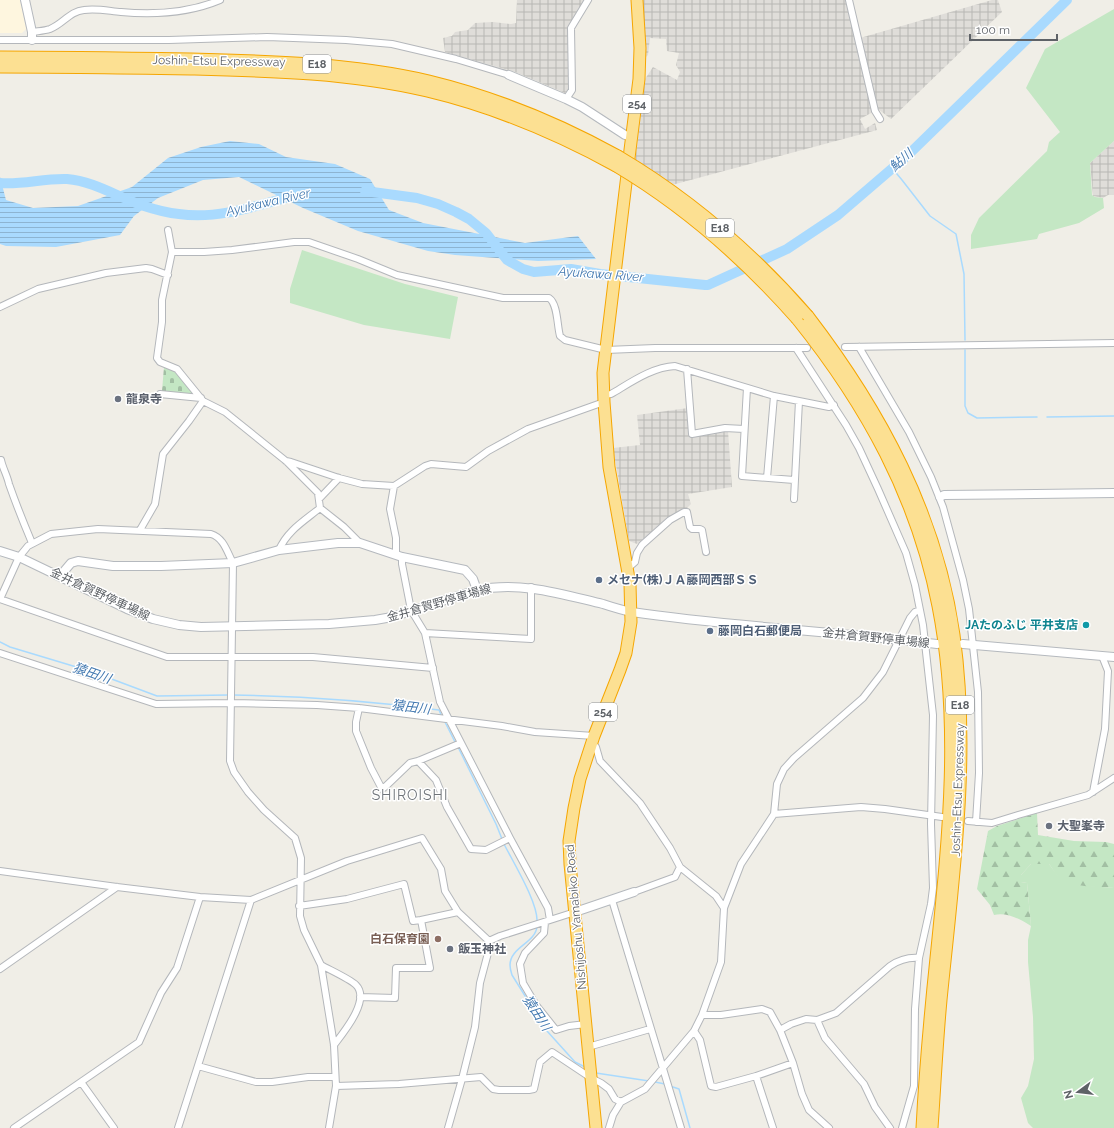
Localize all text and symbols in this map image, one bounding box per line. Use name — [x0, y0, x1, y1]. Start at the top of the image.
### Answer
scale bar — [970, 16, 1057, 42]
text: 100 m — [976, 23, 1010, 37]
street label: Joshin-Etsu Expressway — [152, 53, 286, 69]
road number: E18 — [303, 55, 331, 73]
road number: 254 — [623, 95, 651, 113]
water label: 鮎川 — [886, 145, 917, 174]
water label: Ayukawa River — [224, 185, 312, 219]
road number: E18 — [706, 219, 734, 237]
water label: Ayukawa River — [557, 263, 645, 285]
place label: 龍泉寺 — [126, 392, 162, 406]
marker: 龍泉寺 — [113, 394, 123, 404]
street label: 金井倉賀野停車場線 — [48, 565, 152, 623]
place label: メセナ(株)ＪＡ藤岡西部ＳＳ — [607, 573, 758, 587]
marker: メセナ(株)ＪＡ藤岡西部ＳＳ — [594, 575, 604, 585]
street label: 金井倉賀野停車場線 — [385, 581, 493, 625]
place label: JAたのふじ 平井支店 — [965, 618, 1078, 632]
marker: JAたのふじ 平井支店 — [1081, 620, 1091, 630]
place label: 藤岡白石郵便局 — [718, 624, 802, 638]
street label: 金井倉賀野停車場線 — [822, 625, 930, 651]
marker: 藤岡白石郵便局 — [705, 626, 715, 636]
water label: 猿田川 — [71, 660, 115, 687]
road number: E18 — [946, 696, 974, 714]
water label: 猿田川 — [391, 697, 433, 717]
road number: 254 — [589, 703, 617, 721]
street label: Joshin-Etsu Expressway — [949, 723, 967, 857]
district label: SHIROISHI — [372, 787, 448, 803]
place label: 大聖峯寺 — [1057, 819, 1105, 833]
marker: 大聖峯寺 — [1044, 821, 1054, 831]
street label: Nishijoshu Yamabiko Road — [563, 844, 589, 990]
place label: 白石保育園 — [370, 932, 430, 946]
marker: 白石保育園 — [433, 934, 443, 944]
place label: 飯玉神社 — [458, 942, 506, 956]
marker: 飯玉神社 — [445, 944, 455, 954]
water label: 猿田川 — [520, 993, 555, 1035]
north arrow — [1058, 1072, 1098, 1112]
text: N — [1061, 1089, 1076, 1100]

